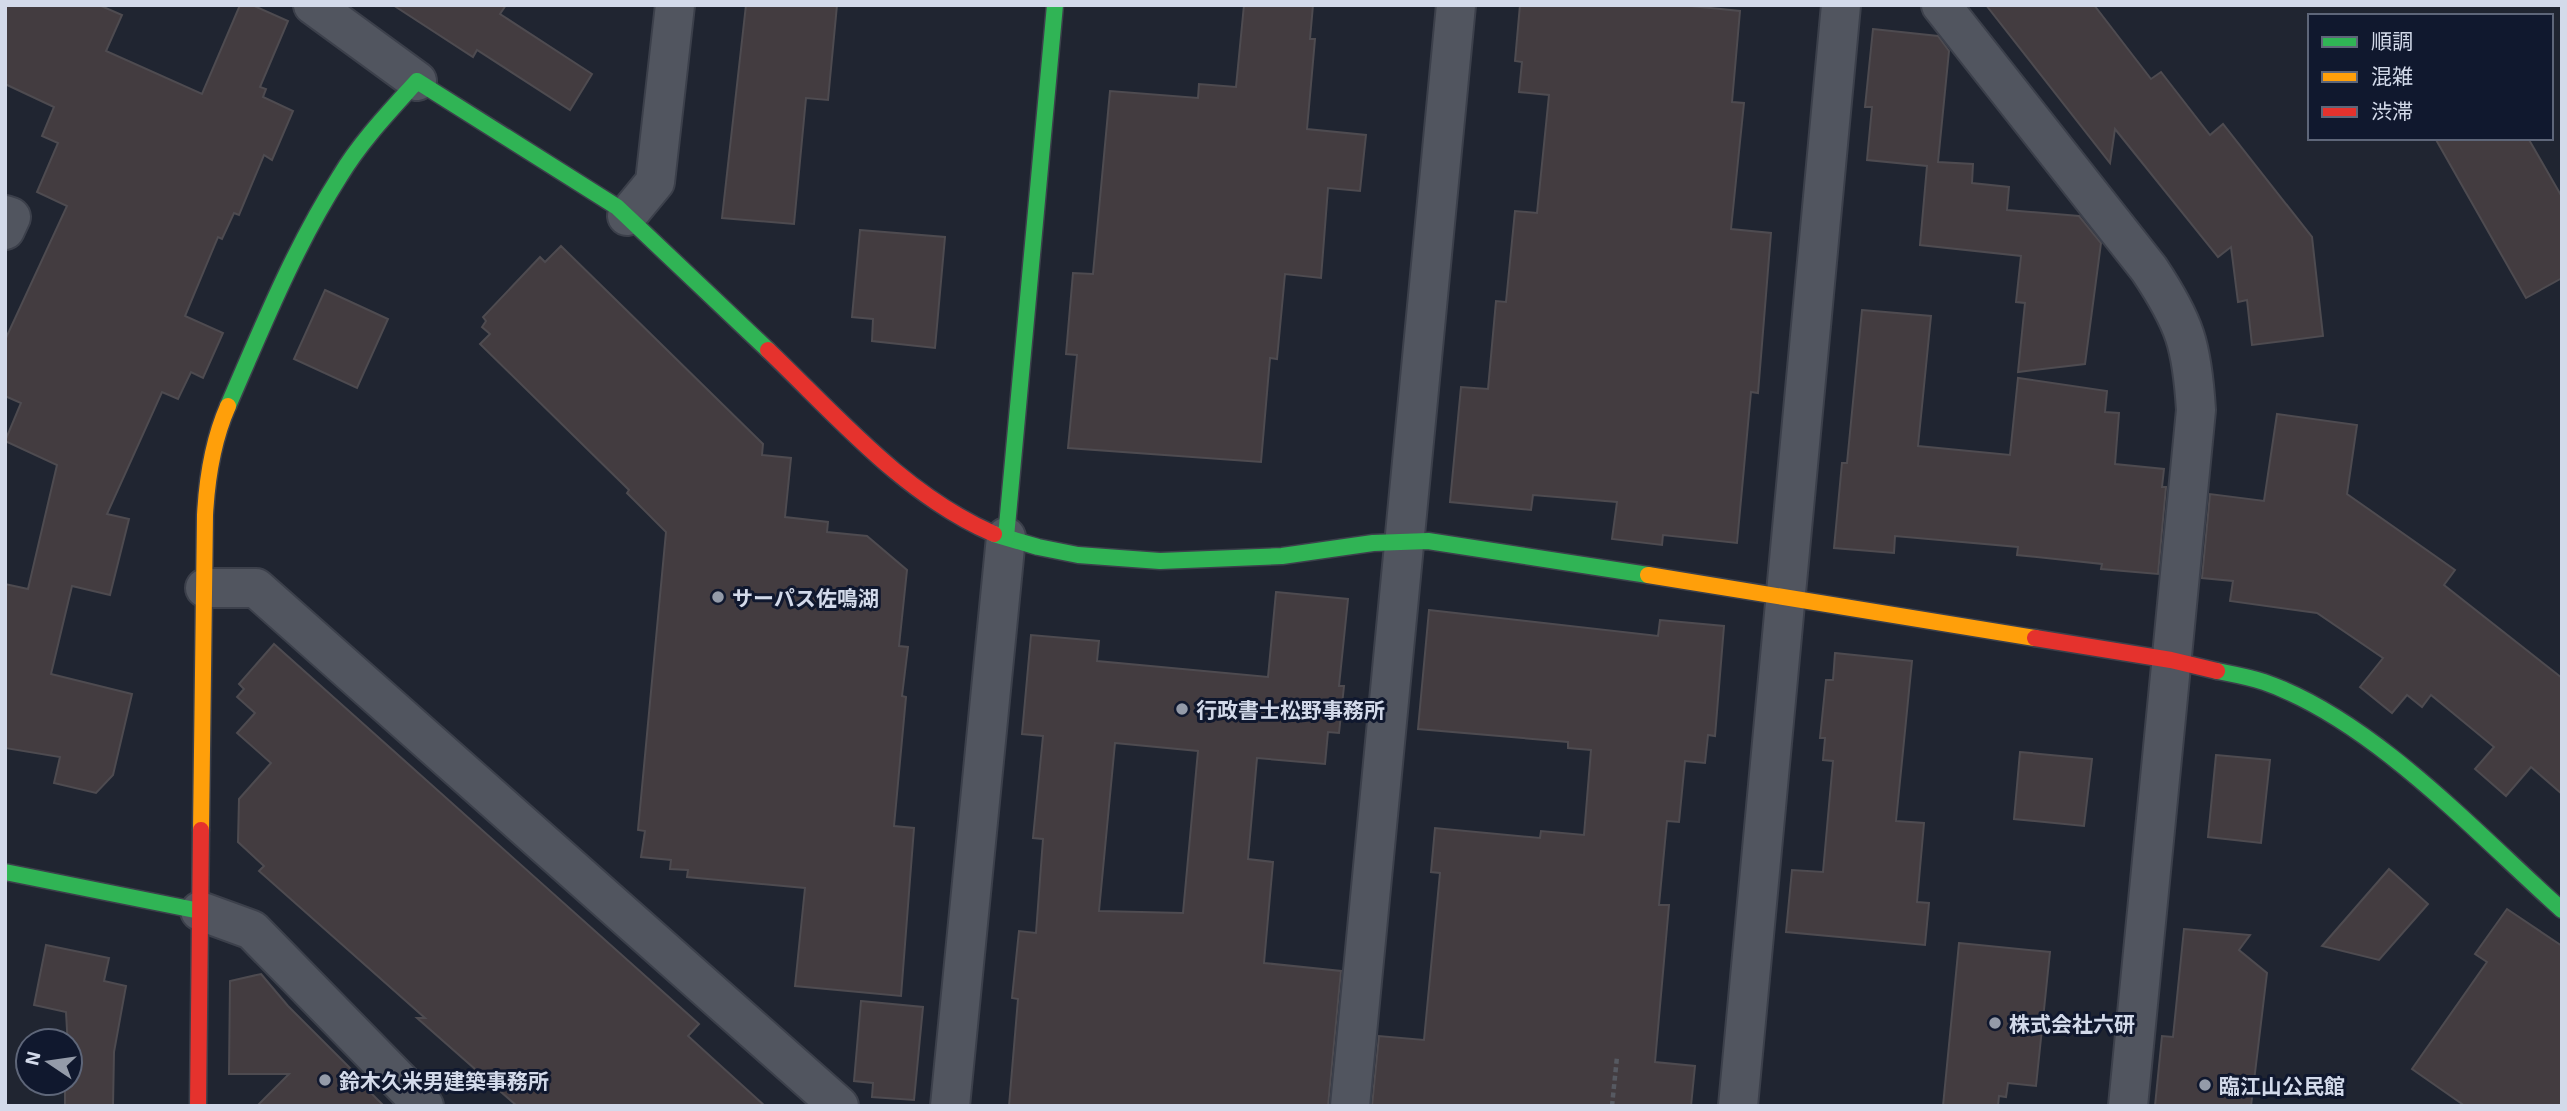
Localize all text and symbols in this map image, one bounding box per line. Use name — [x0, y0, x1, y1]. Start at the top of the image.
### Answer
legend — [2308, 14, 2553, 140]
text: 順調 — [2371, 28, 2413, 53]
text: 混雑 — [2371, 63, 2413, 88]
text: 渋滞 — [2371, 98, 2413, 123]
place label: サーパス佐鳴湖 — [732, 585, 879, 610]
marker: サーパス佐鳴湖 — [710, 589, 726, 605]
place label: 行政書士松野事務所 — [1196, 697, 1385, 722]
marker: 行政書士松野事務所 — [1174, 701, 1190, 717]
place label: 株式会社六研 — [2009, 1011, 2135, 1036]
marker: 株式会社六研 — [1987, 1015, 2003, 1031]
north arrow — [14, 1027, 84, 1097]
text: N — [19, 1049, 45, 1067]
place label: 鈴木久米男建築事務所 — [339, 1068, 549, 1093]
marker: 鈴木久米男建築事務所 — [317, 1072, 333, 1088]
place label: 臨江山公民館 — [2219, 1073, 2345, 1098]
marker: 臨江山公民館 — [2197, 1077, 2213, 1093]

